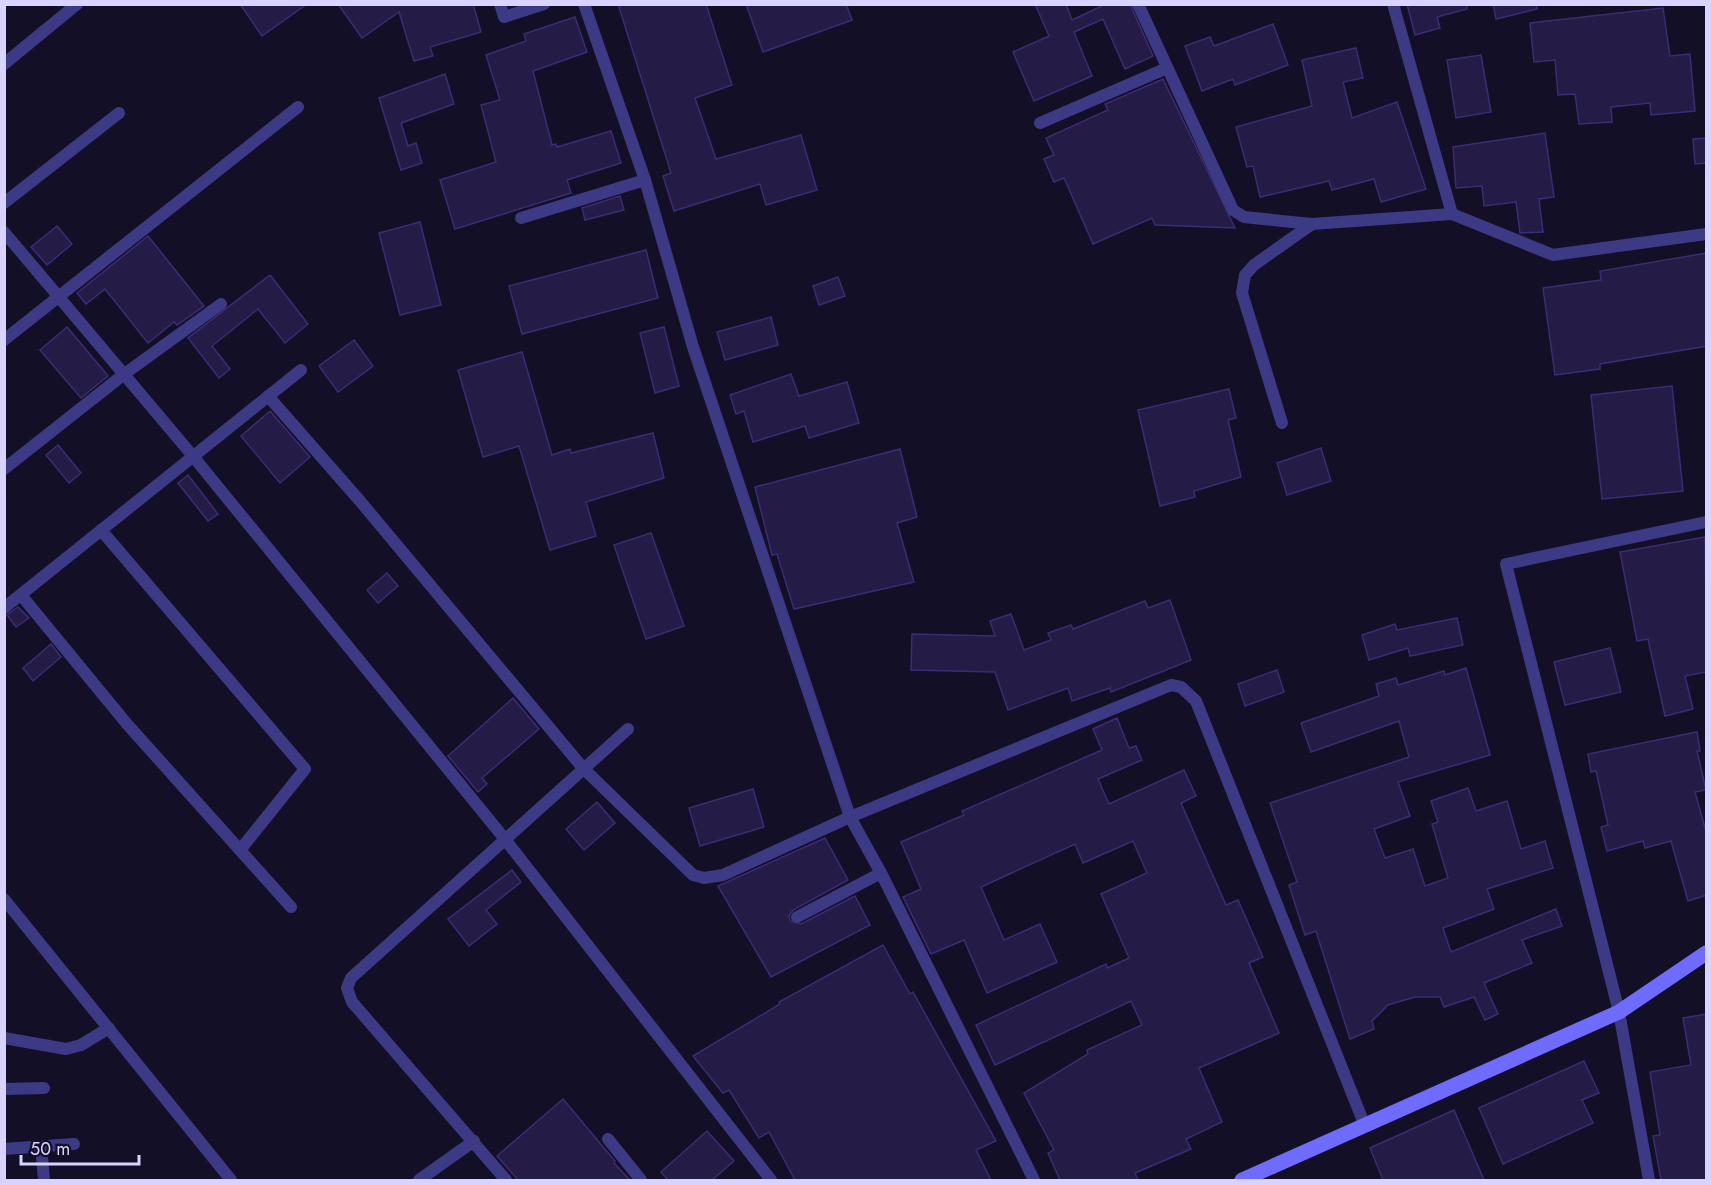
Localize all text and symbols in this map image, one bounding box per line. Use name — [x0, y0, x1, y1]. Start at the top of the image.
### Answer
scale bar — [21, 1128, 140, 1166]
text: 50 m — [30, 1136, 70, 1162]

